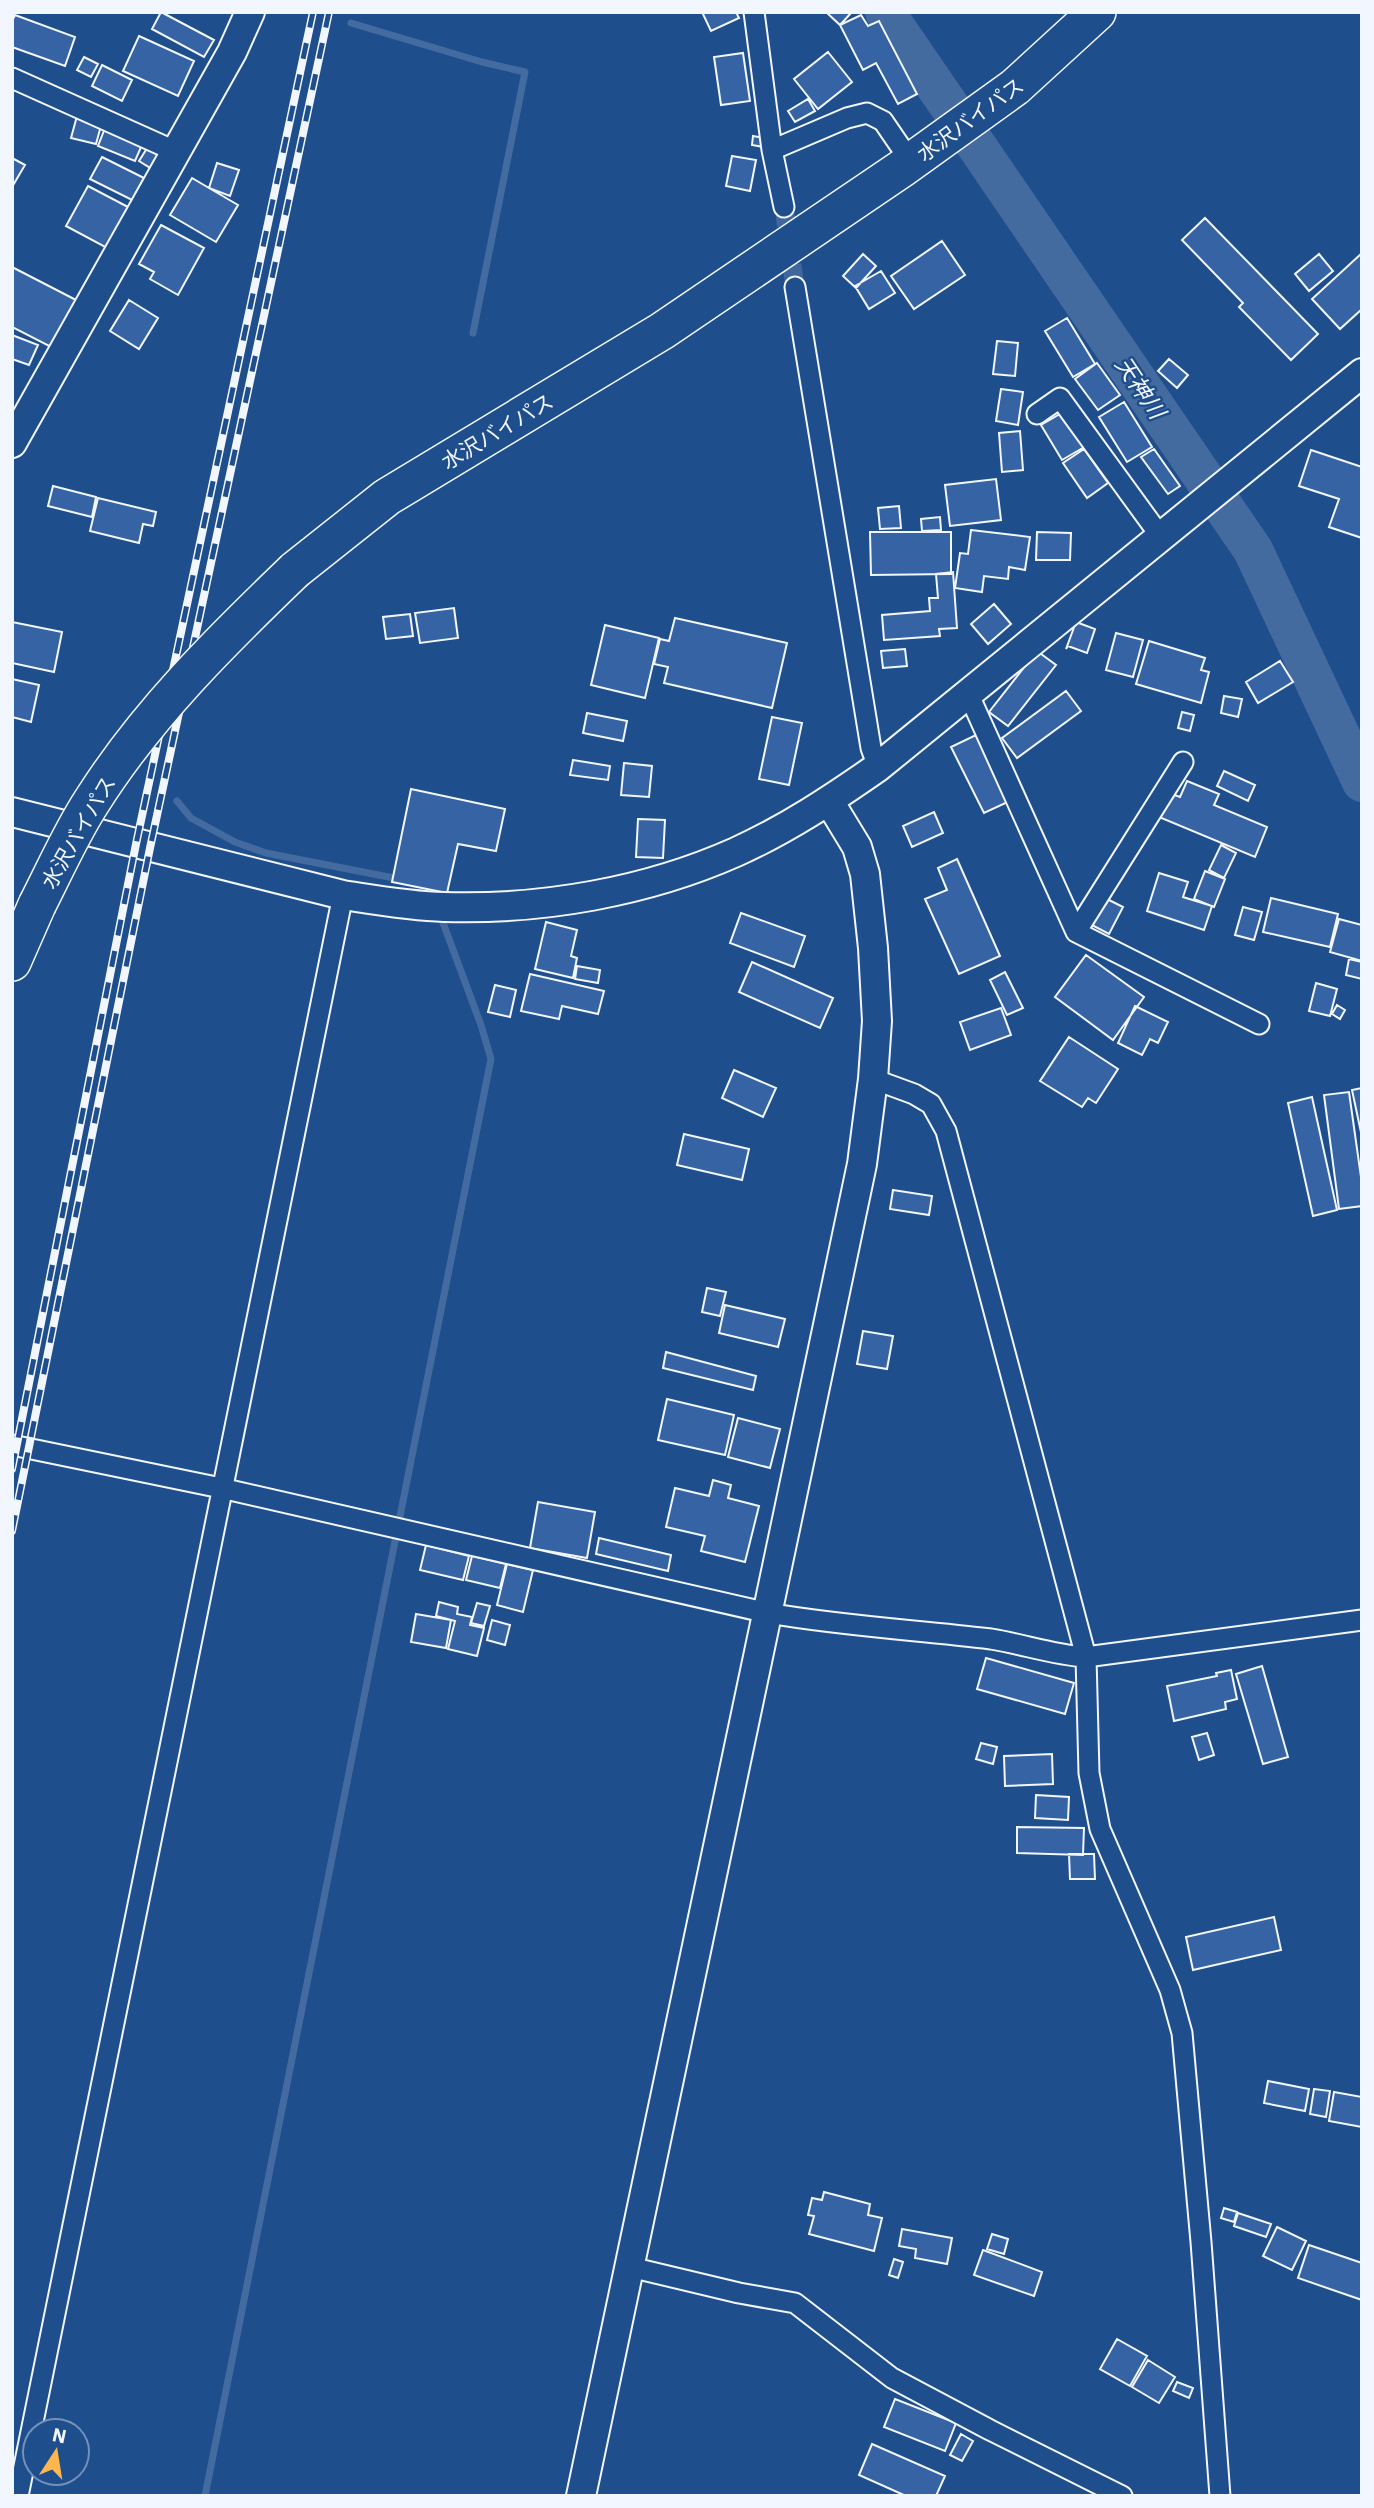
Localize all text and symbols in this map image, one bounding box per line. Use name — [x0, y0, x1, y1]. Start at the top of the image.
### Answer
street label: 水沢バイパス — [911, 71, 1029, 167]
water label: 天神川 — [1109, 350, 1174, 426]
street label: 水沢バイパス — [436, 387, 558, 475]
street label: 水沢バイパス — [34, 771, 122, 893]
north arrow — [21, 2417, 91, 2487]
text: N — [50, 2422, 69, 2449]

